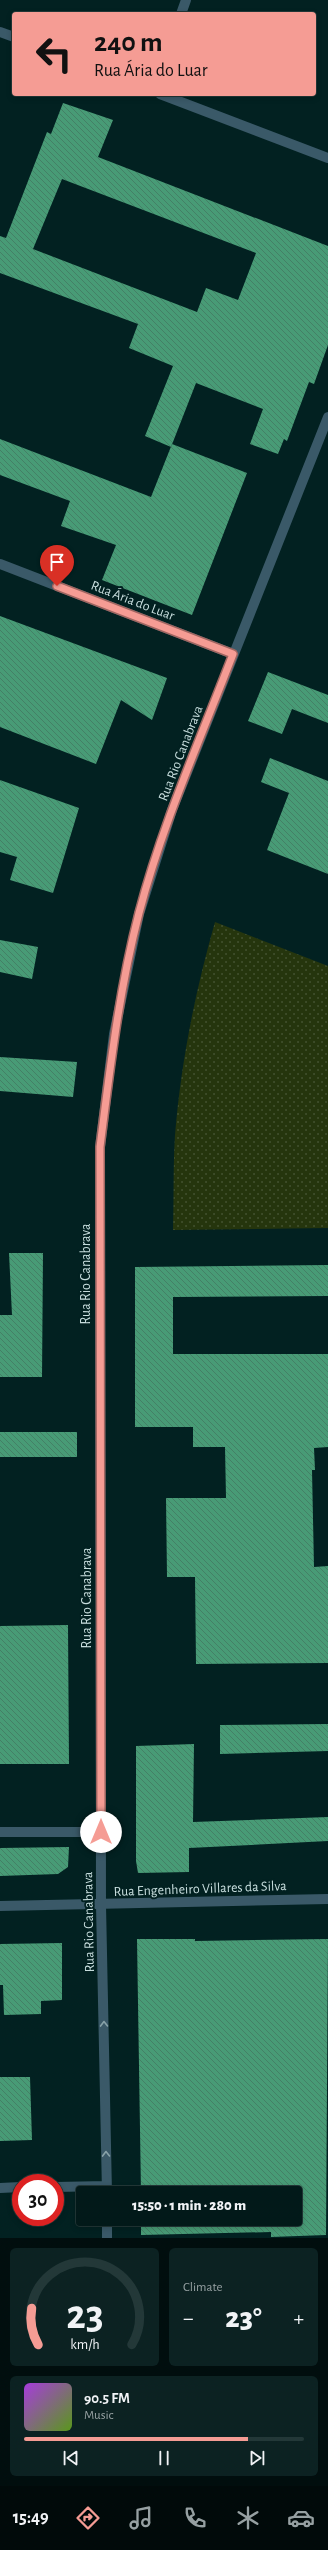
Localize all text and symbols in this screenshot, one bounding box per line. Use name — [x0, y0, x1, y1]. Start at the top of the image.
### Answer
icon: left — [28, 28, 80, 80]
text: 240 m — [94, 29, 163, 57]
text: Rua Ária do Luar — [94, 62, 208, 80]
pin — [40, 545, 74, 586]
icon: arrive — [46, 551, 68, 573]
street label: Rua Ária do Luar — [89, 576, 178, 623]
street label: Rua Rio Canabrava — [156, 703, 206, 803]
street label: Rua Rio Canabrava — [79, 1223, 93, 1324]
street label: Rua Rio Canabrava — [80, 1547, 94, 1648]
position arrow — [80, 1811, 122, 1853]
street label: Rua Rio Canabrava — [81, 1871, 97, 1973]
street label: Rua Engenheiro Villares da Silva — [113, 1879, 287, 1899]
one-way arrow — [99, 2021, 108, 2027]
one-way arrow — [102, 2151, 110, 2157]
speed limit sign: 30 — [12, 2174, 64, 2226]
text: 15:50 · 1 min · 280 m — [132, 2198, 246, 2213]
text: Climate — [183, 2281, 222, 2294]
text: 23 — [66, 2295, 103, 2336]
text: 23° — [225, 2303, 262, 2333]
text: − — [183, 2307, 194, 2329]
text: + — [293, 2307, 304, 2329]
text: km/h — [70, 2338, 99, 2352]
text: 90.5 FM — [84, 2391, 130, 2406]
text: Music — [84, 2409, 114, 2422]
icon: previous — [60, 2447, 82, 2469]
icon: pause — [153, 2447, 175, 2469]
icon: next — [246, 2447, 268, 2469]
icon: directions — [74, 2504, 102, 2532]
icon: music — [127, 2504, 155, 2532]
icon: phone — [181, 2504, 209, 2532]
icon: climate — [234, 2504, 262, 2532]
icon: car — [287, 2504, 315, 2532]
text: 15:49 — [13, 2509, 49, 2527]

